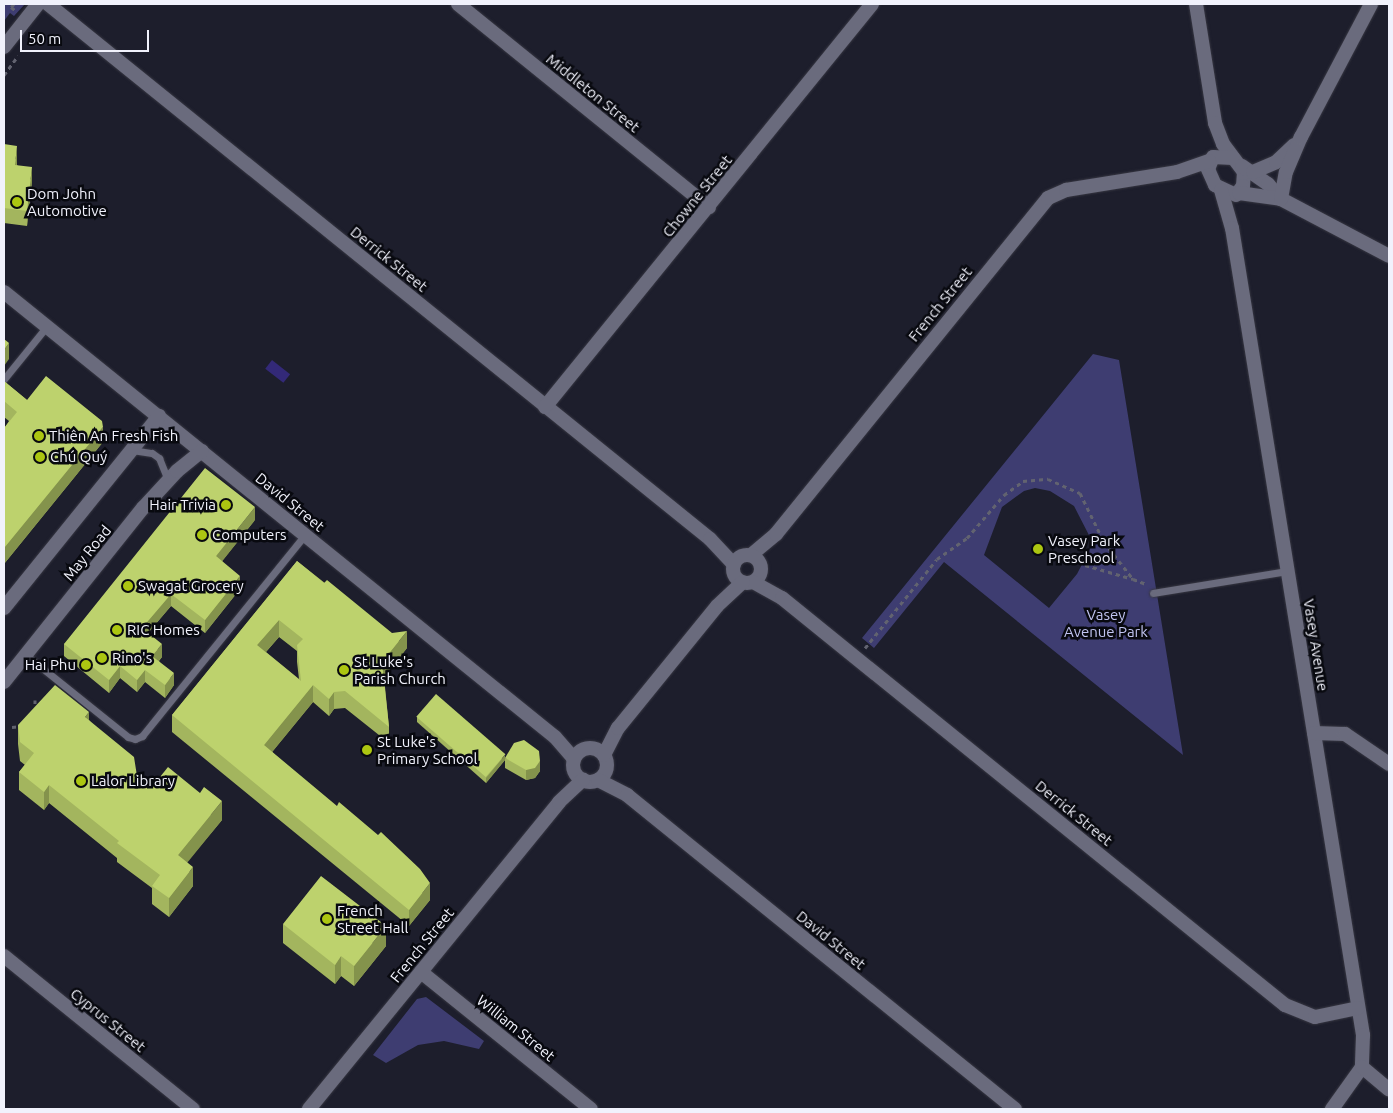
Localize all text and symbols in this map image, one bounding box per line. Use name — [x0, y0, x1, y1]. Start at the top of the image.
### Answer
scale bar — [22, 20, 151, 52]
text: 50 m — [28, 30, 61, 47]
street label: Middleton Street — [543, 50, 643, 136]
street label: Chowne Street — [658, 151, 736, 241]
place label: Dom John Automotive — [27, 184, 107, 219]
marker: Dom John Automotive — [11, 196, 23, 208]
street label: Derrick Street — [347, 223, 431, 295]
street label: French Street — [904, 263, 976, 345]
place label: Thiên An Fresh Fish — [49, 427, 178, 445]
marker: Thiên An Fresh Fish — [33, 430, 45, 442]
place label: Chú Quý — [50, 448, 107, 466]
marker: Chú Quý — [34, 451, 46, 463]
street label: David Street — [252, 469, 328, 535]
place label: Hair Trivia — [149, 496, 216, 514]
marker: Hair Trivia — [220, 499, 232, 511]
street label: May Road — [59, 522, 115, 584]
place label: Computers — [212, 526, 287, 544]
marker: Computers — [196, 529, 208, 541]
place label: Vasey Park Preschool — [1048, 531, 1120, 566]
marker: Vasey Park Preschool — [1032, 543, 1044, 555]
place label: Swagat Grocery — [138, 577, 244, 595]
marker: Swagat Grocery — [122, 580, 134, 592]
street label: Vasey Avenue — [1300, 598, 1332, 692]
park label: Vasey Avenue Park — [1064, 605, 1148, 640]
place label: RIC Homes — [127, 621, 200, 639]
marker: RIC Homes — [111, 624, 123, 636]
place label: Rino's — [112, 649, 152, 667]
marker: Rino's — [96, 652, 108, 664]
place label: St Luke's Parish Church — [354, 652, 446, 687]
place label: Hai Phu — [25, 656, 76, 674]
marker: Hai Phu — [80, 659, 92, 671]
marker: St Luke's Parish Church — [338, 664, 350, 676]
place label: St Luke's Primary School — [377, 732, 478, 767]
marker: St Luke's Primary School — [361, 744, 373, 756]
place label: Lalor Library — [91, 772, 175, 790]
marker: Lalor Library — [75, 775, 87, 787]
street label: Derrick Street — [1032, 777, 1116, 849]
place label: French Street Hall — [337, 901, 408, 936]
street label: French Street — [386, 904, 458, 986]
street label: David Street — [793, 907, 869, 973]
marker: French Street Hall — [321, 913, 333, 925]
street label: Cyprus Street — [67, 984, 149, 1056]
street label: William Street — [473, 991, 559, 1065]

